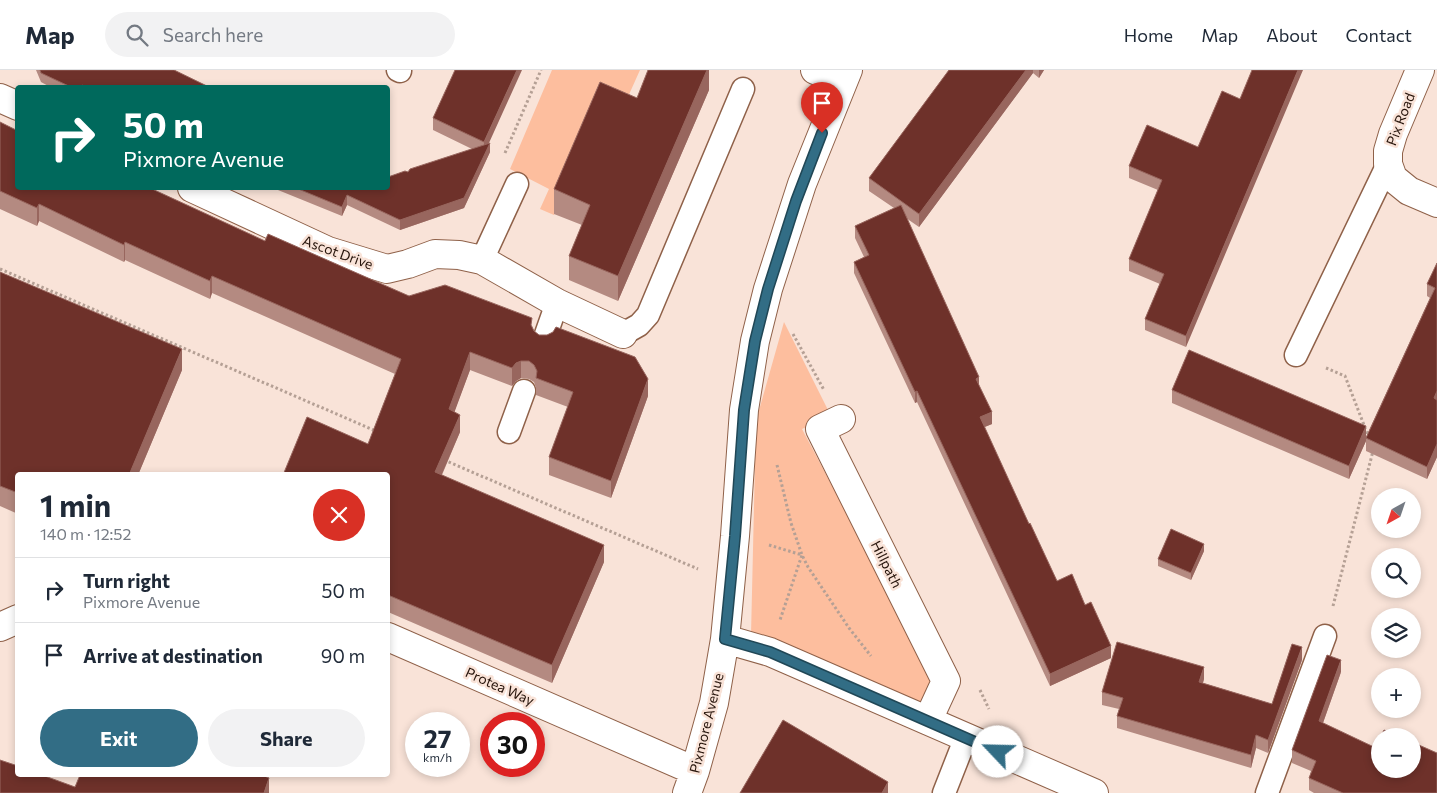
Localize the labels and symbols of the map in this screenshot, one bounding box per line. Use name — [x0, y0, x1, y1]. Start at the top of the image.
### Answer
pin — [801, 82, 843, 133]
street label: Pix Road — [1382, 90, 1418, 148]
street label: Ascot Drive — [301, 231, 375, 273]
north arrow — [1371, 488, 1421, 538]
street label: Hillpath — [868, 538, 906, 590]
street label: Protea Way — [463, 663, 537, 709]
street label: Pixmore Avenue — [685, 671, 727, 775]
speed limit sign: 30 — [480, 712, 545, 777]
position arrow — [971, 725, 1023, 777]

